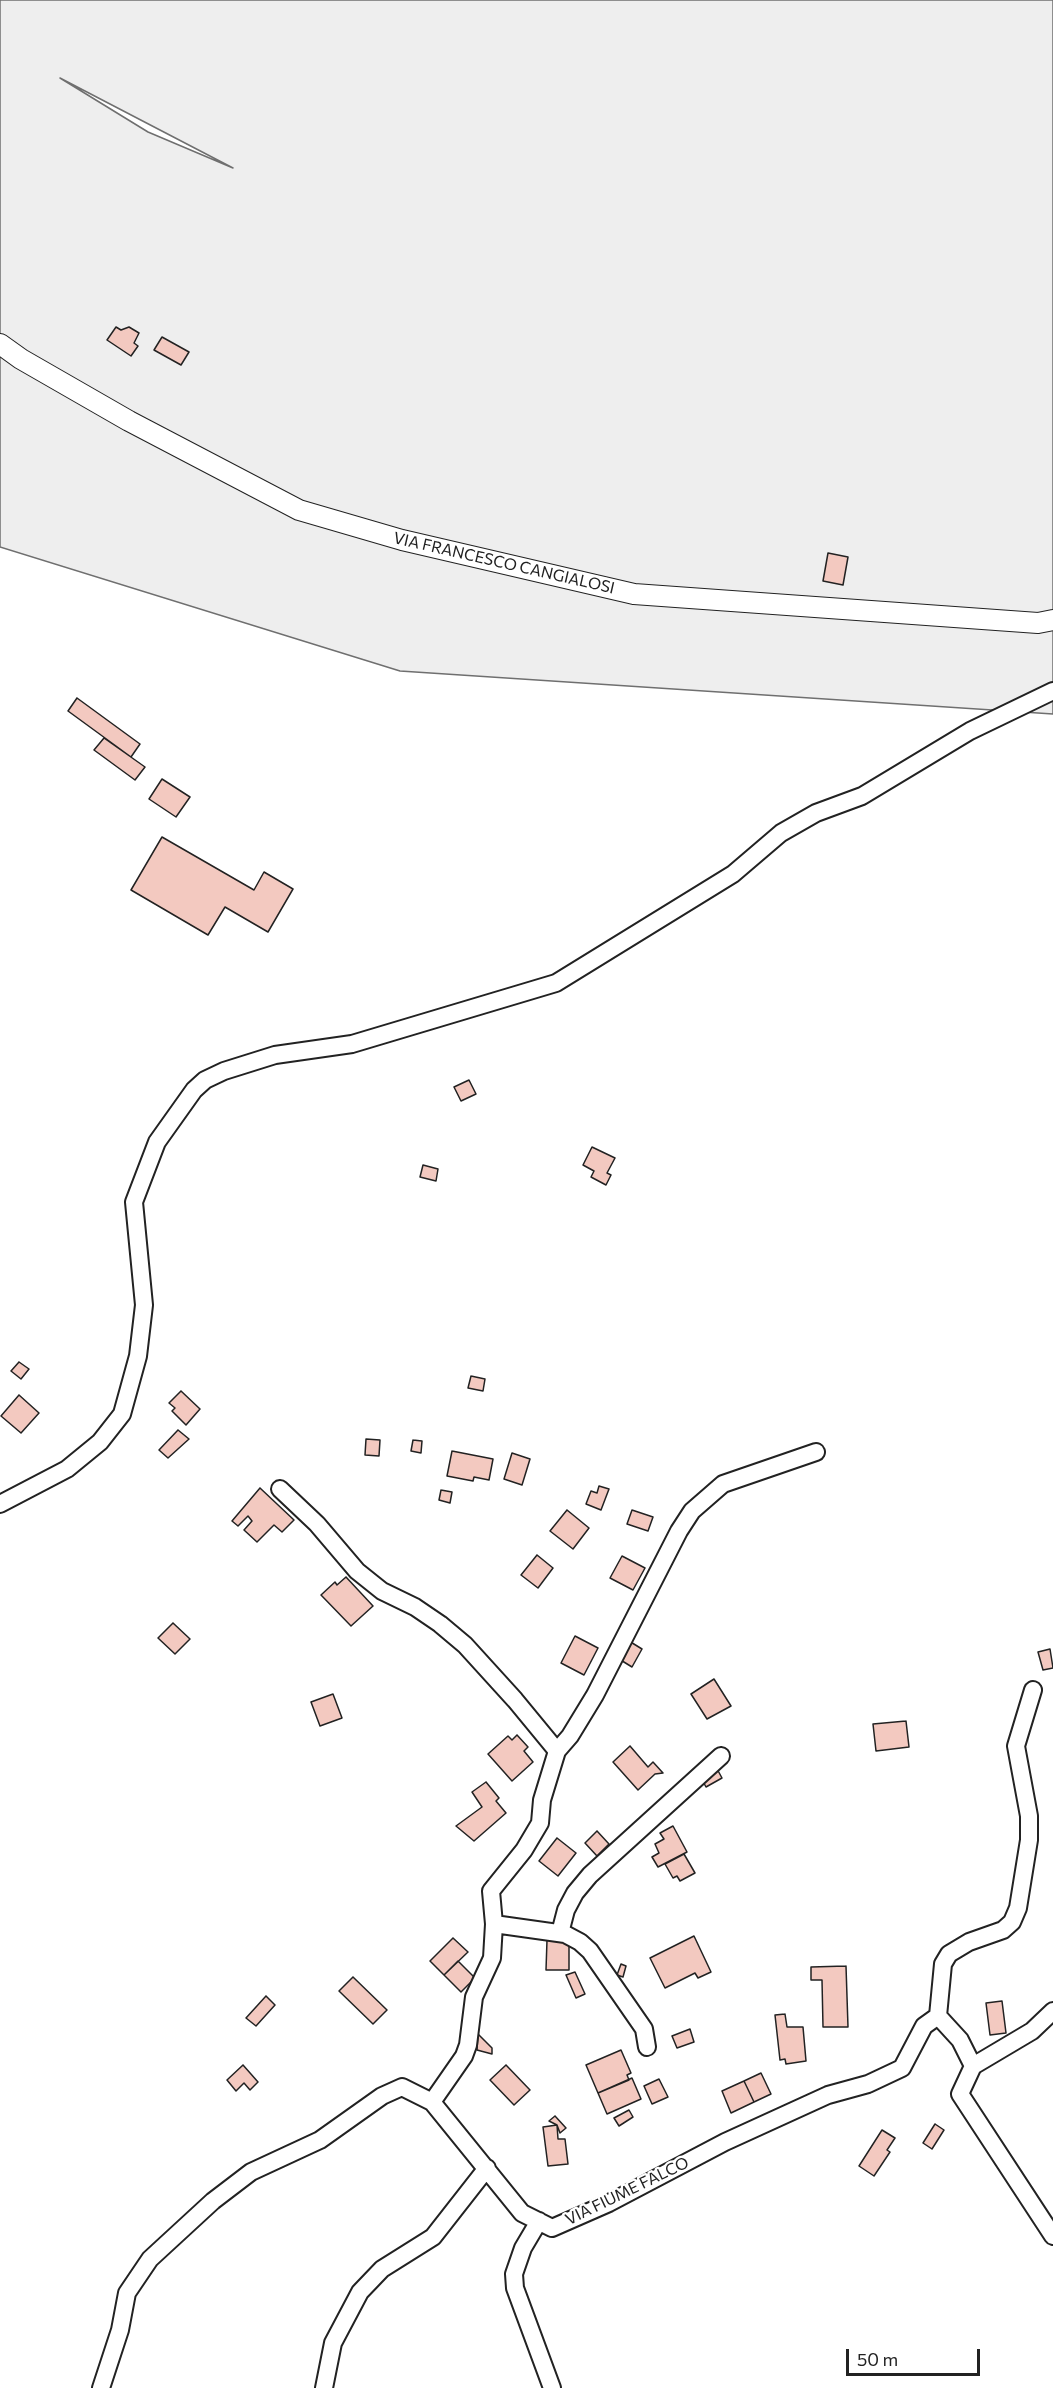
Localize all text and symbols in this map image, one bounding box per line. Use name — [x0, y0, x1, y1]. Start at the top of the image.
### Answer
street label: VIA FRANCESCO CANGIALOSI — [391, 528, 617, 598]
street label: VIA FIUME FALCO — [562, 2153, 692, 2229]
scale bar — [849, 2337, 982, 2375]
text: 50 m — [857, 2348, 898, 2370]

